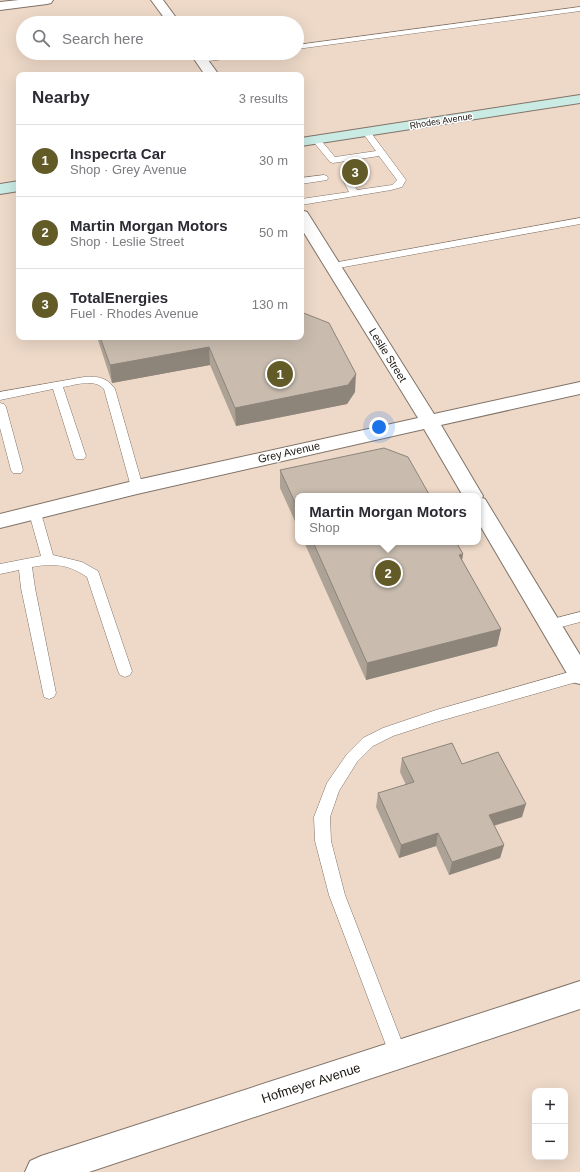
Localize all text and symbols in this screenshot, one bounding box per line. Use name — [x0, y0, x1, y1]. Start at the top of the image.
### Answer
search box — [16, 16, 304, 60]
icon: search — [30, 27, 52, 49]
text: Search here — [62, 30, 144, 47]
text: Nearby — [32, 88, 90, 107]
text: 3 results — [239, 91, 288, 106]
street label: Rhodes Avenue — [409, 111, 473, 131]
text: Inspecrta Car — [70, 145, 166, 162]
text: 1 — [41, 153, 49, 168]
text: 30 m — [259, 153, 288, 168]
pin: 3 — [342, 157, 368, 187]
text: Shop · Grey Avenue — [70, 162, 187, 177]
text: Martin Morgan Motors — [70, 217, 228, 234]
text: 2 — [41, 225, 49, 240]
text: 50 m — [259, 225, 288, 240]
text: Shop · Leslie Street — [70, 234, 184, 249]
text: TotalEnergies — [70, 289, 168, 306]
text: 3 — [41, 297, 49, 312]
text: 130 m — [252, 297, 288, 312]
text: Fuel · Rhodes Avenue — [70, 306, 198, 321]
street label: Leslie Street — [367, 326, 409, 384]
pin: 1 — [267, 359, 293, 389]
your location — [369, 417, 389, 437]
street label: Grey Avenue — [257, 439, 321, 465]
popup — [295, 493, 481, 545]
text: Martin Morgan Motors — [309, 503, 467, 520]
text: Shop — [309, 520, 340, 535]
pin: 2 — [375, 558, 401, 588]
street label: Hofmeyer Avenue — [260, 1060, 362, 1106]
map controls — [532, 1088, 568, 1160]
button: + — [532, 1088, 568, 1124]
button: − — [532, 1124, 568, 1160]

